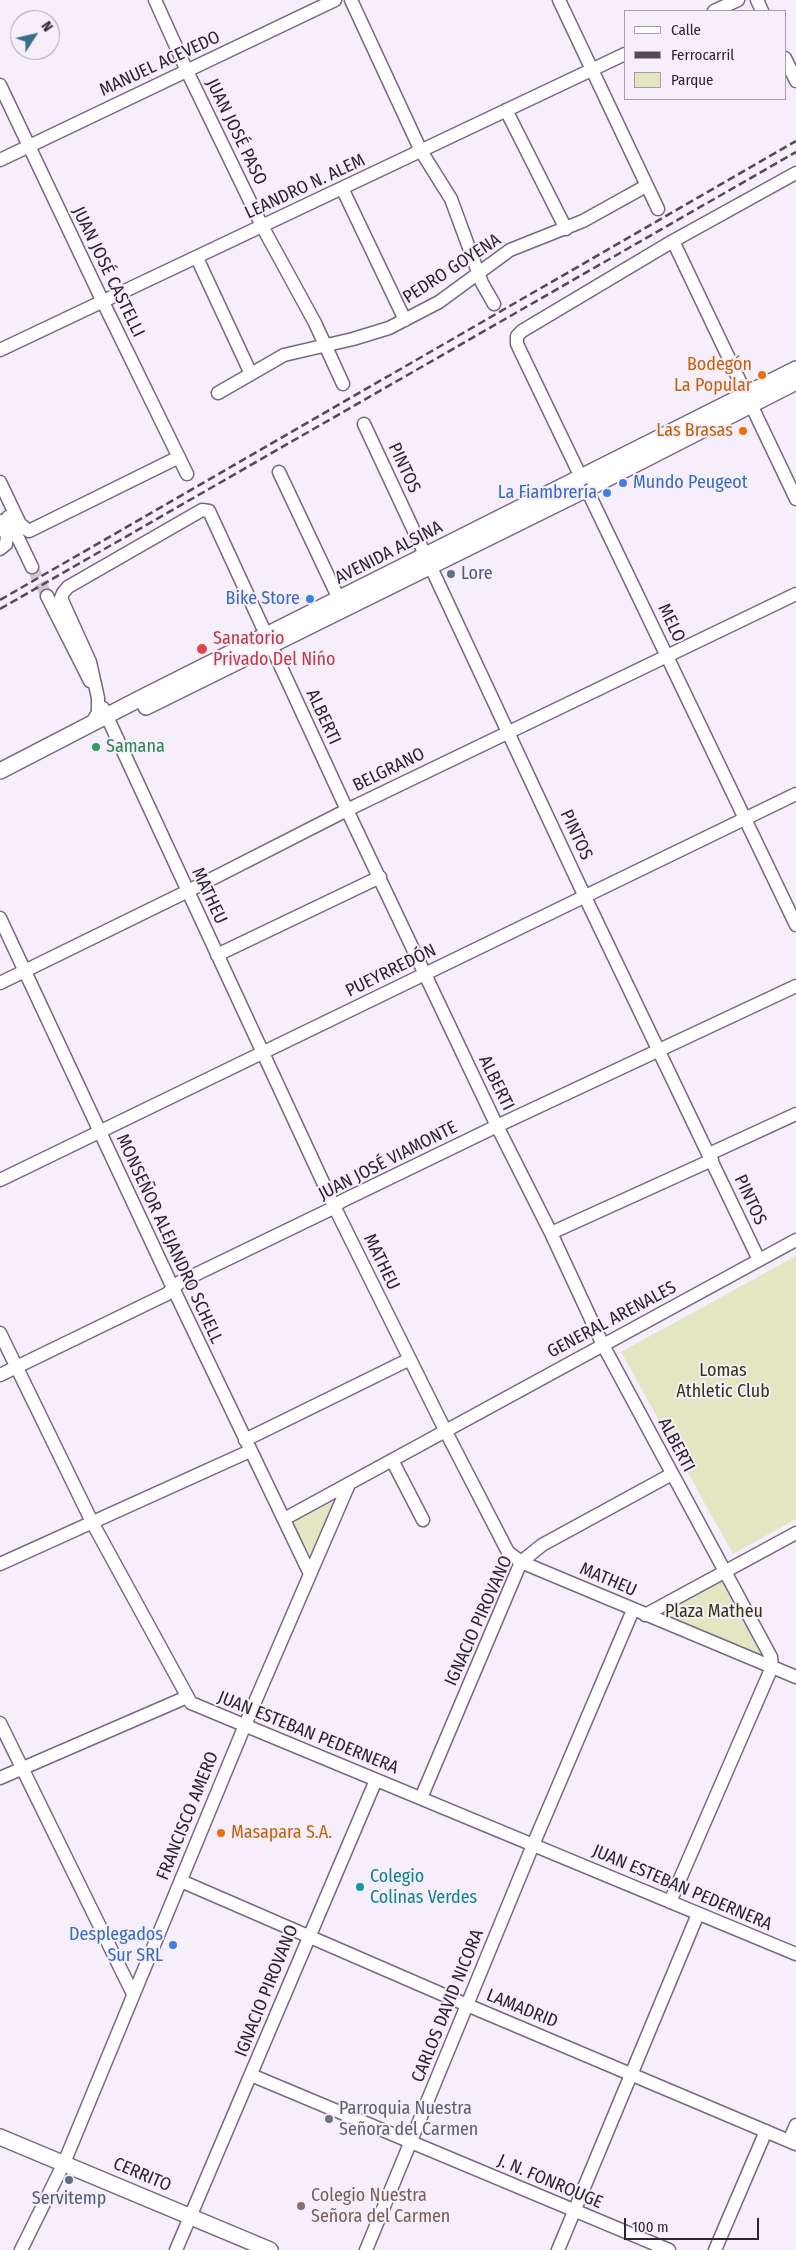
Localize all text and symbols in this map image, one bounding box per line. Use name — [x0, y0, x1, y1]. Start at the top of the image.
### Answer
north arrow — [10, 10, 60, 60]
legend — [624, 10, 786, 100]
text: N — [38, 18, 56, 35]
text: Calle — [671, 21, 701, 39]
street label: MANUEL ACEVEDO — [96, 27, 224, 101]
text: Ferrocarril — [671, 46, 734, 64]
text: Parque — [671, 71, 714, 89]
street label: JUAN JOSÉ PASO — [201, 75, 271, 189]
street label: LEANDRO N. ALEM — [241, 150, 369, 224]
street label: JUAN JOSÉ CASTELLI — [67, 203, 149, 341]
street label: PEDRO GOYENA — [399, 229, 505, 309]
place label: Bodegón La Popular — [674, 354, 752, 396]
marker: Bodegón La Popular — [756, 369, 768, 381]
place label: Las Brasas — [656, 420, 733, 442]
marker: Las Brasas — [737, 425, 749, 437]
street label: PINTOS — [383, 439, 425, 497]
place label: Mundo Peugeot — [633, 472, 748, 494]
marker: Mundo Peugeot — [617, 477, 629, 489]
place label: La Fiambrería — [498, 482, 597, 504]
marker: La Fiambrería — [601, 487, 613, 499]
street label: AVENIDA ALSINA — [332, 517, 446, 589]
place label: Lore — [461, 563, 493, 585]
marker: Lore — [445, 568, 457, 580]
place label: Bike Store — [226, 588, 300, 610]
marker: Bike Store — [304, 593, 316, 605]
street label: MELO — [653, 600, 689, 646]
place label: Sanatorio Privado Del Nińo — [213, 628, 336, 670]
marker: Sanatorio Privado Del Nińo — [195, 642, 209, 656]
street label: ALBERTI — [301, 686, 345, 748]
place label: Samana — [106, 736, 165, 758]
marker: Samana — [90, 741, 102, 753]
street label: BELGRANO — [350, 743, 428, 797]
street label: PINTOS — [555, 806, 597, 864]
street label: MATHEU — [187, 864, 231, 928]
street label: PUEYRREDÓN — [342, 940, 440, 1002]
street label: ALBERTI — [474, 1052, 518, 1114]
street label: JUAN JOSÉ VIAMONTE — [315, 1117, 461, 1205]
street label: MONSEÑOR ALEJANDRO SCHELL — [111, 1131, 227, 1347]
street label: PINTOS — [729, 1171, 771, 1229]
street label: MATHEU — [358, 1230, 404, 1294]
street label: GENERAL ARENALES — [544, 1277, 680, 1363]
park label: Lomas Athletic Club — [676, 1360, 770, 1402]
street label: ALBERTI — [653, 1414, 699, 1476]
street label: IGNACIO PIROVANO — [441, 1553, 517, 1689]
street label: MATHEU — [576, 1558, 640, 1602]
park label: Plaza Matheu — [665, 1601, 763, 1623]
street label: JUAN ESTEBAN PEDERNERA — [214, 1687, 402, 1779]
street label: FRANCISCO AMERO — [152, 1749, 224, 1883]
place label: Masapara S.A. — [231, 1822, 332, 1844]
marker: Masapara S.A. — [215, 1827, 227, 1839]
street label: JUAN ESTEBAN PEDERNERA — [589, 1840, 775, 1936]
place label: Colegio Colinas Verdes — [370, 1866, 477, 1908]
marker: Colegio Colinas Verdes — [354, 1881, 366, 1893]
street label: IGNACIO PIROVANO — [231, 1922, 303, 2060]
place label: Desplegados Sur SRL — [69, 1924, 163, 1966]
street label: CARLOS DAVID NICORA — [407, 1926, 489, 2086]
marker: Desplegados Sur SRL — [167, 1939, 179, 1951]
street label: LAMADRID — [483, 1985, 561, 2033]
place label: Parroquia Nuestra Señora del Carmen — [339, 2098, 478, 2140]
marker: Parroquia Nuestra Señora del Carmen — [323, 2113, 335, 2125]
street label: J. N. FONROUGE — [494, 2150, 606, 2214]
street label: CERRITO — [110, 2153, 174, 2197]
marker: Servitemp — [63, 2174, 75, 2186]
place label: Colegio Nuestra Señora del Carmen — [311, 2185, 450, 2228]
place label: Servitemp — [32, 2188, 106, 2210]
marker: Colegio Nuestra Señora del Carmen — [295, 2200, 307, 2212]
scale bar — [626, 2208, 761, 2240]
text: 100 m — [632, 2218, 669, 2236]

